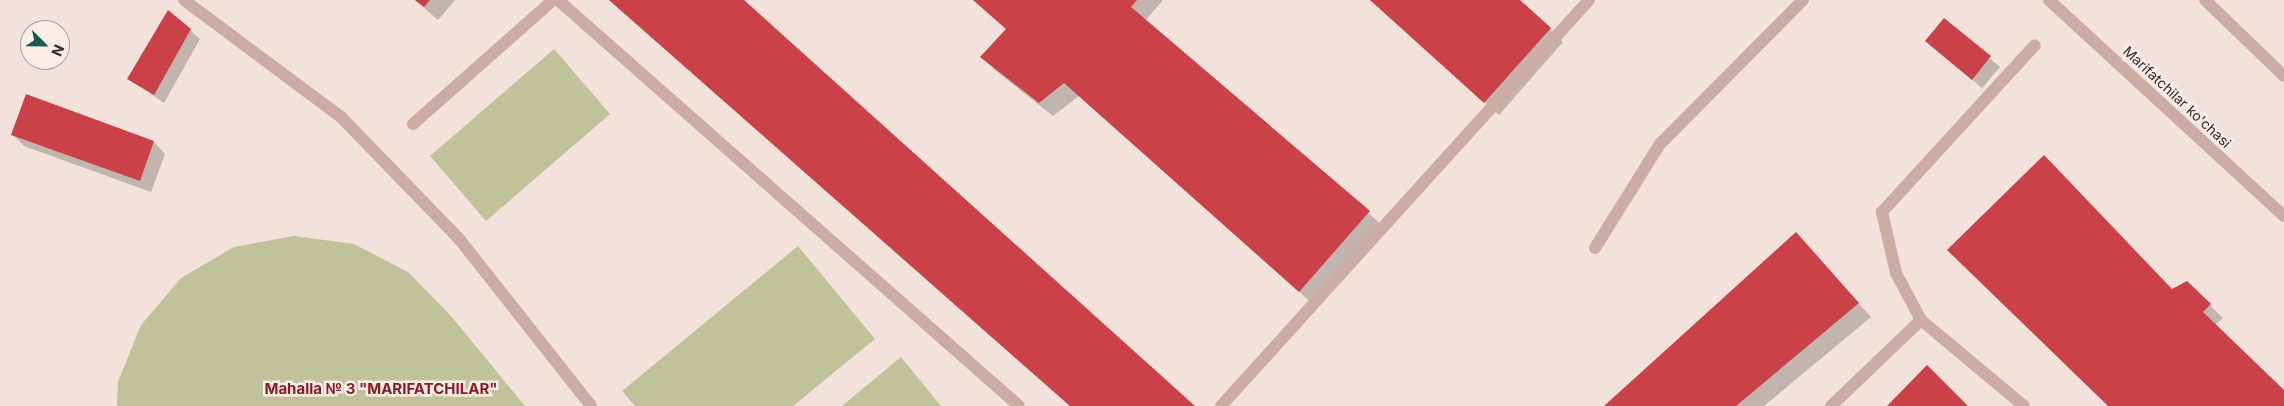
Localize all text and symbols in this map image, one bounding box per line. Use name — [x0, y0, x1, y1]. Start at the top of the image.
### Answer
north arrow — [20, 20, 70, 70]
text: N — [48, 42, 68, 59]
street label: Marifatchilar ko'chasi — [2120, 43, 2234, 151]
district label: Mahalla № 3 "MARIFATCHILAR" — [264, 380, 498, 398]

